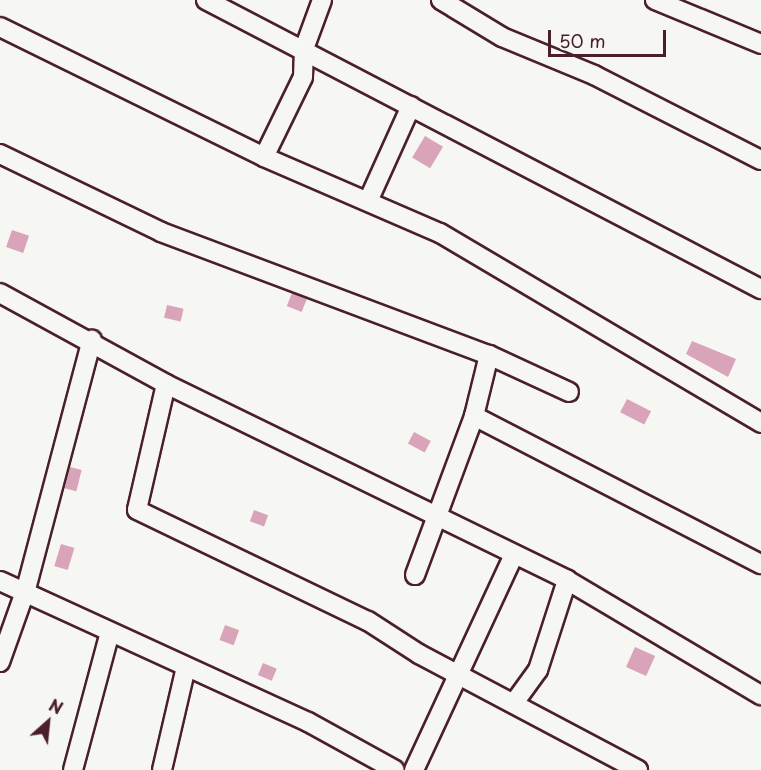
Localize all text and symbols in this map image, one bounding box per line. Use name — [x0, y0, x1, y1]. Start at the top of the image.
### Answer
scale bar — [551, 18, 670, 56]
text: 50 m — [559, 27, 606, 54]
north arrow — [18, 692, 78, 752]
text: N — [45, 692, 67, 720]

